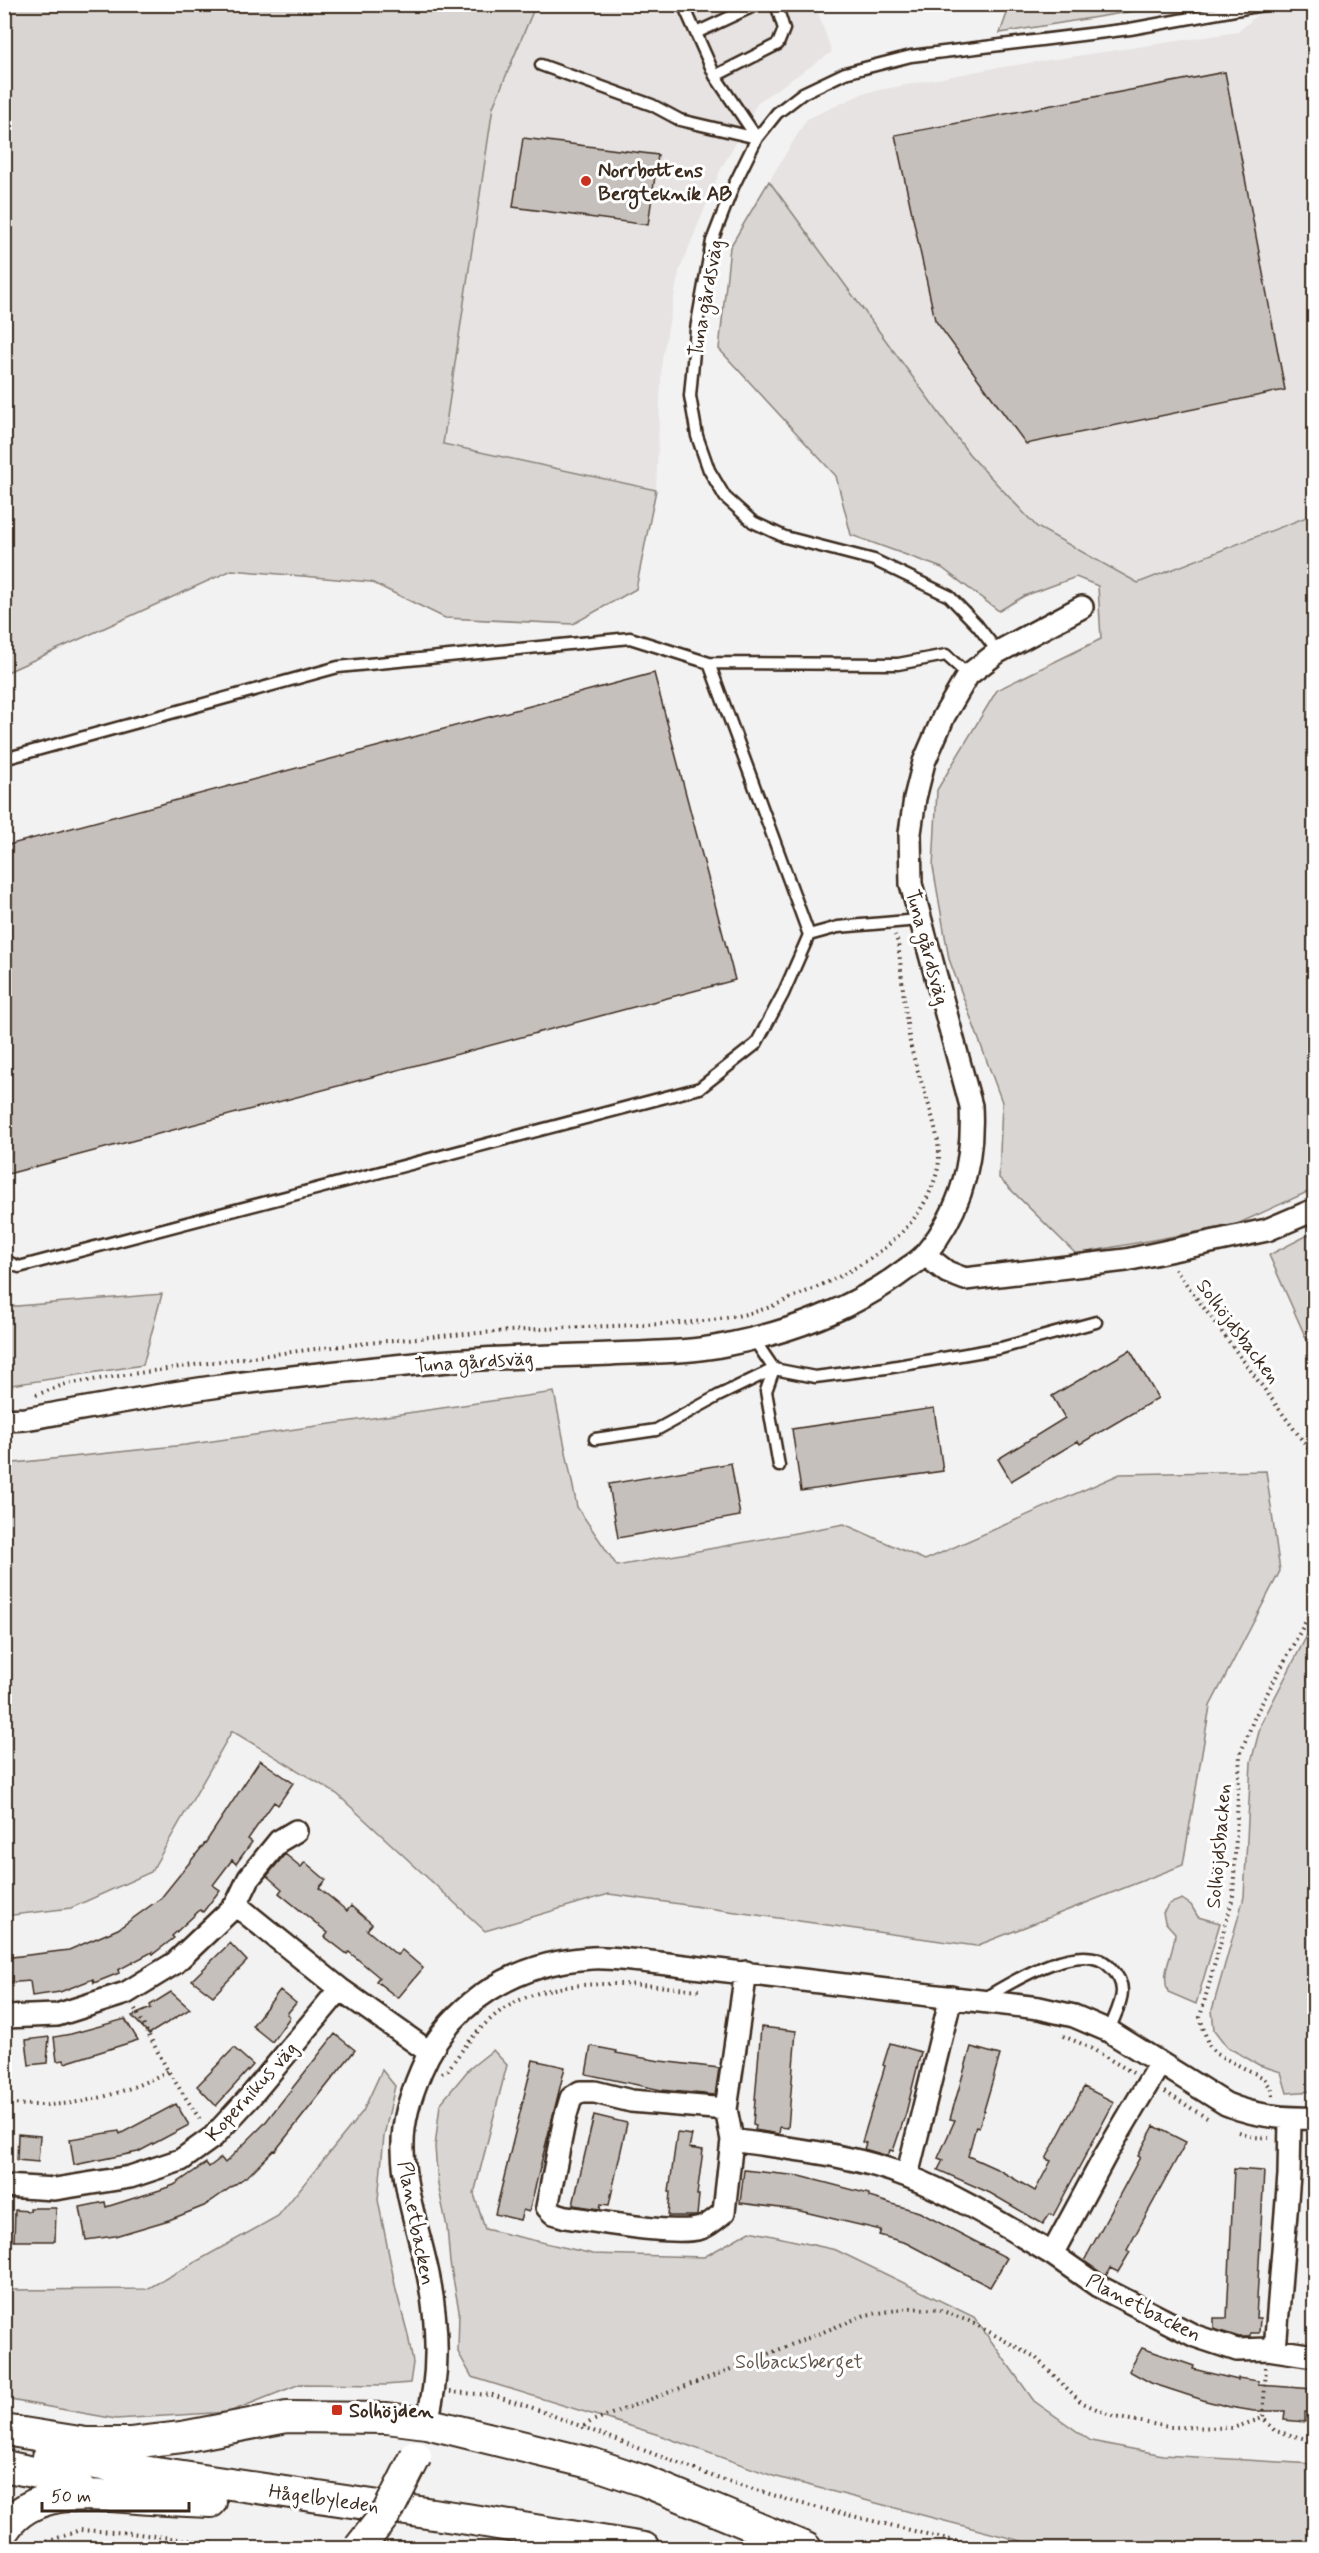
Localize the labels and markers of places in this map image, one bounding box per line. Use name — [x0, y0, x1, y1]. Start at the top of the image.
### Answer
place label: Norrbottens Bergteknik AB — [598, 158, 733, 210]
marker: Norrbottens Bergteknik AB — [579, 174, 593, 188]
place label: Solhöjden — [349, 2398, 434, 2425]
marker: Solhöjden — [330, 2403, 344, 2417]

